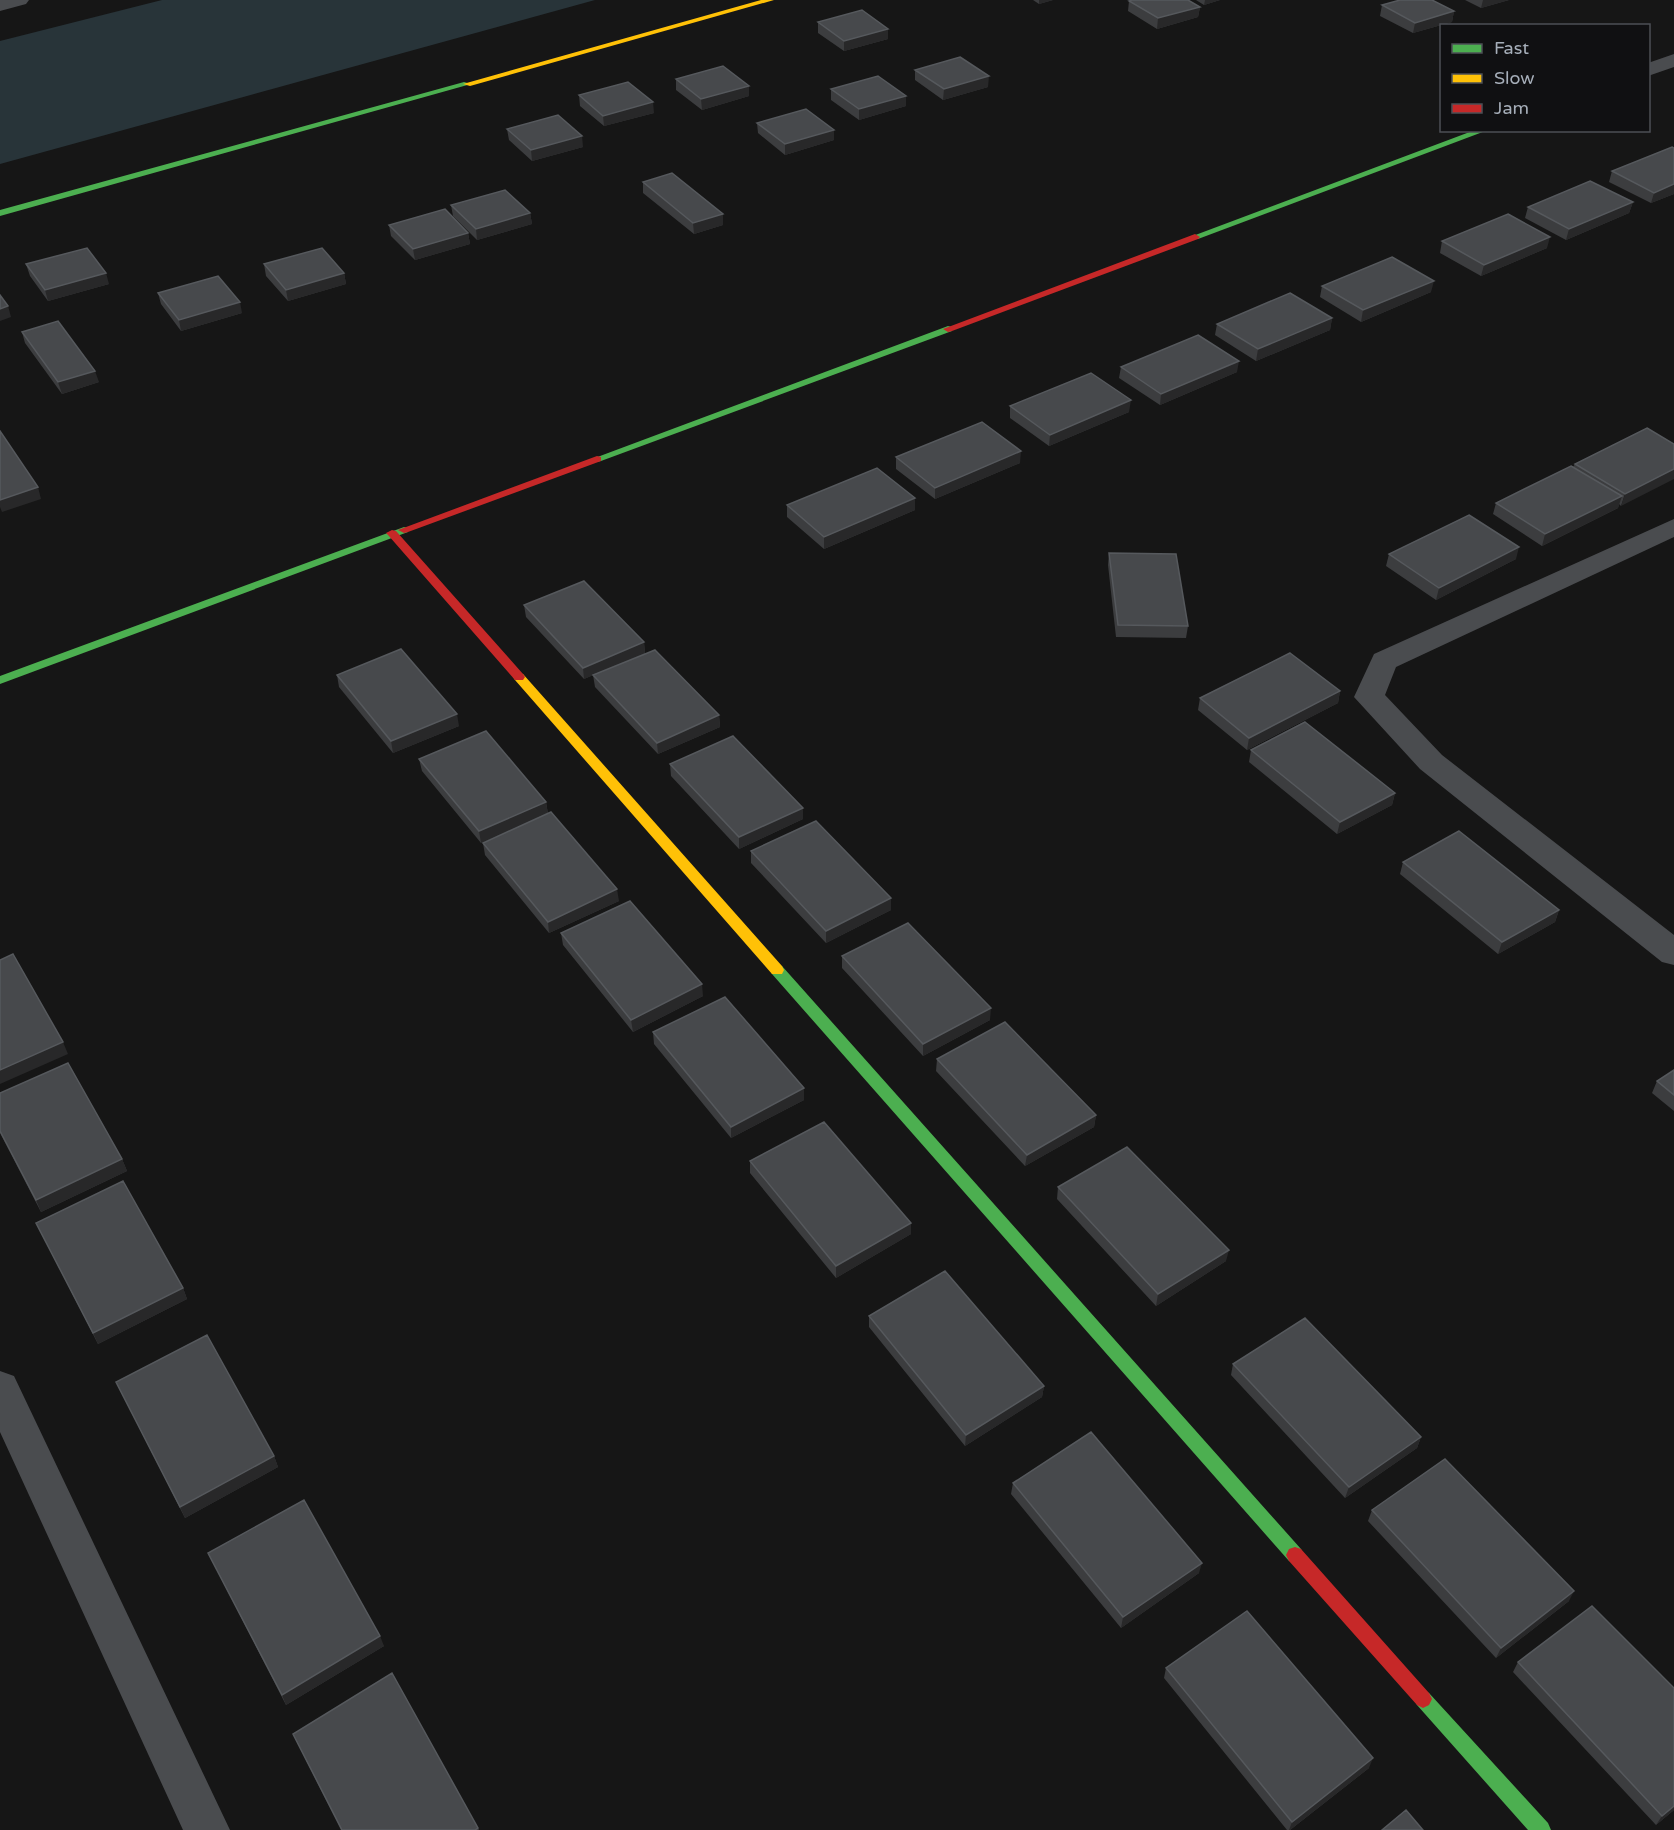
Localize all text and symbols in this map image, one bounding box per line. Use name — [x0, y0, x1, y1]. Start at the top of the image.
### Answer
legend — [1440, 24, 1650, 132]
text: Fast — [1494, 37, 1529, 59]
text: Slow — [1494, 67, 1535, 89]
text: Jam — [1494, 97, 1529, 119]

